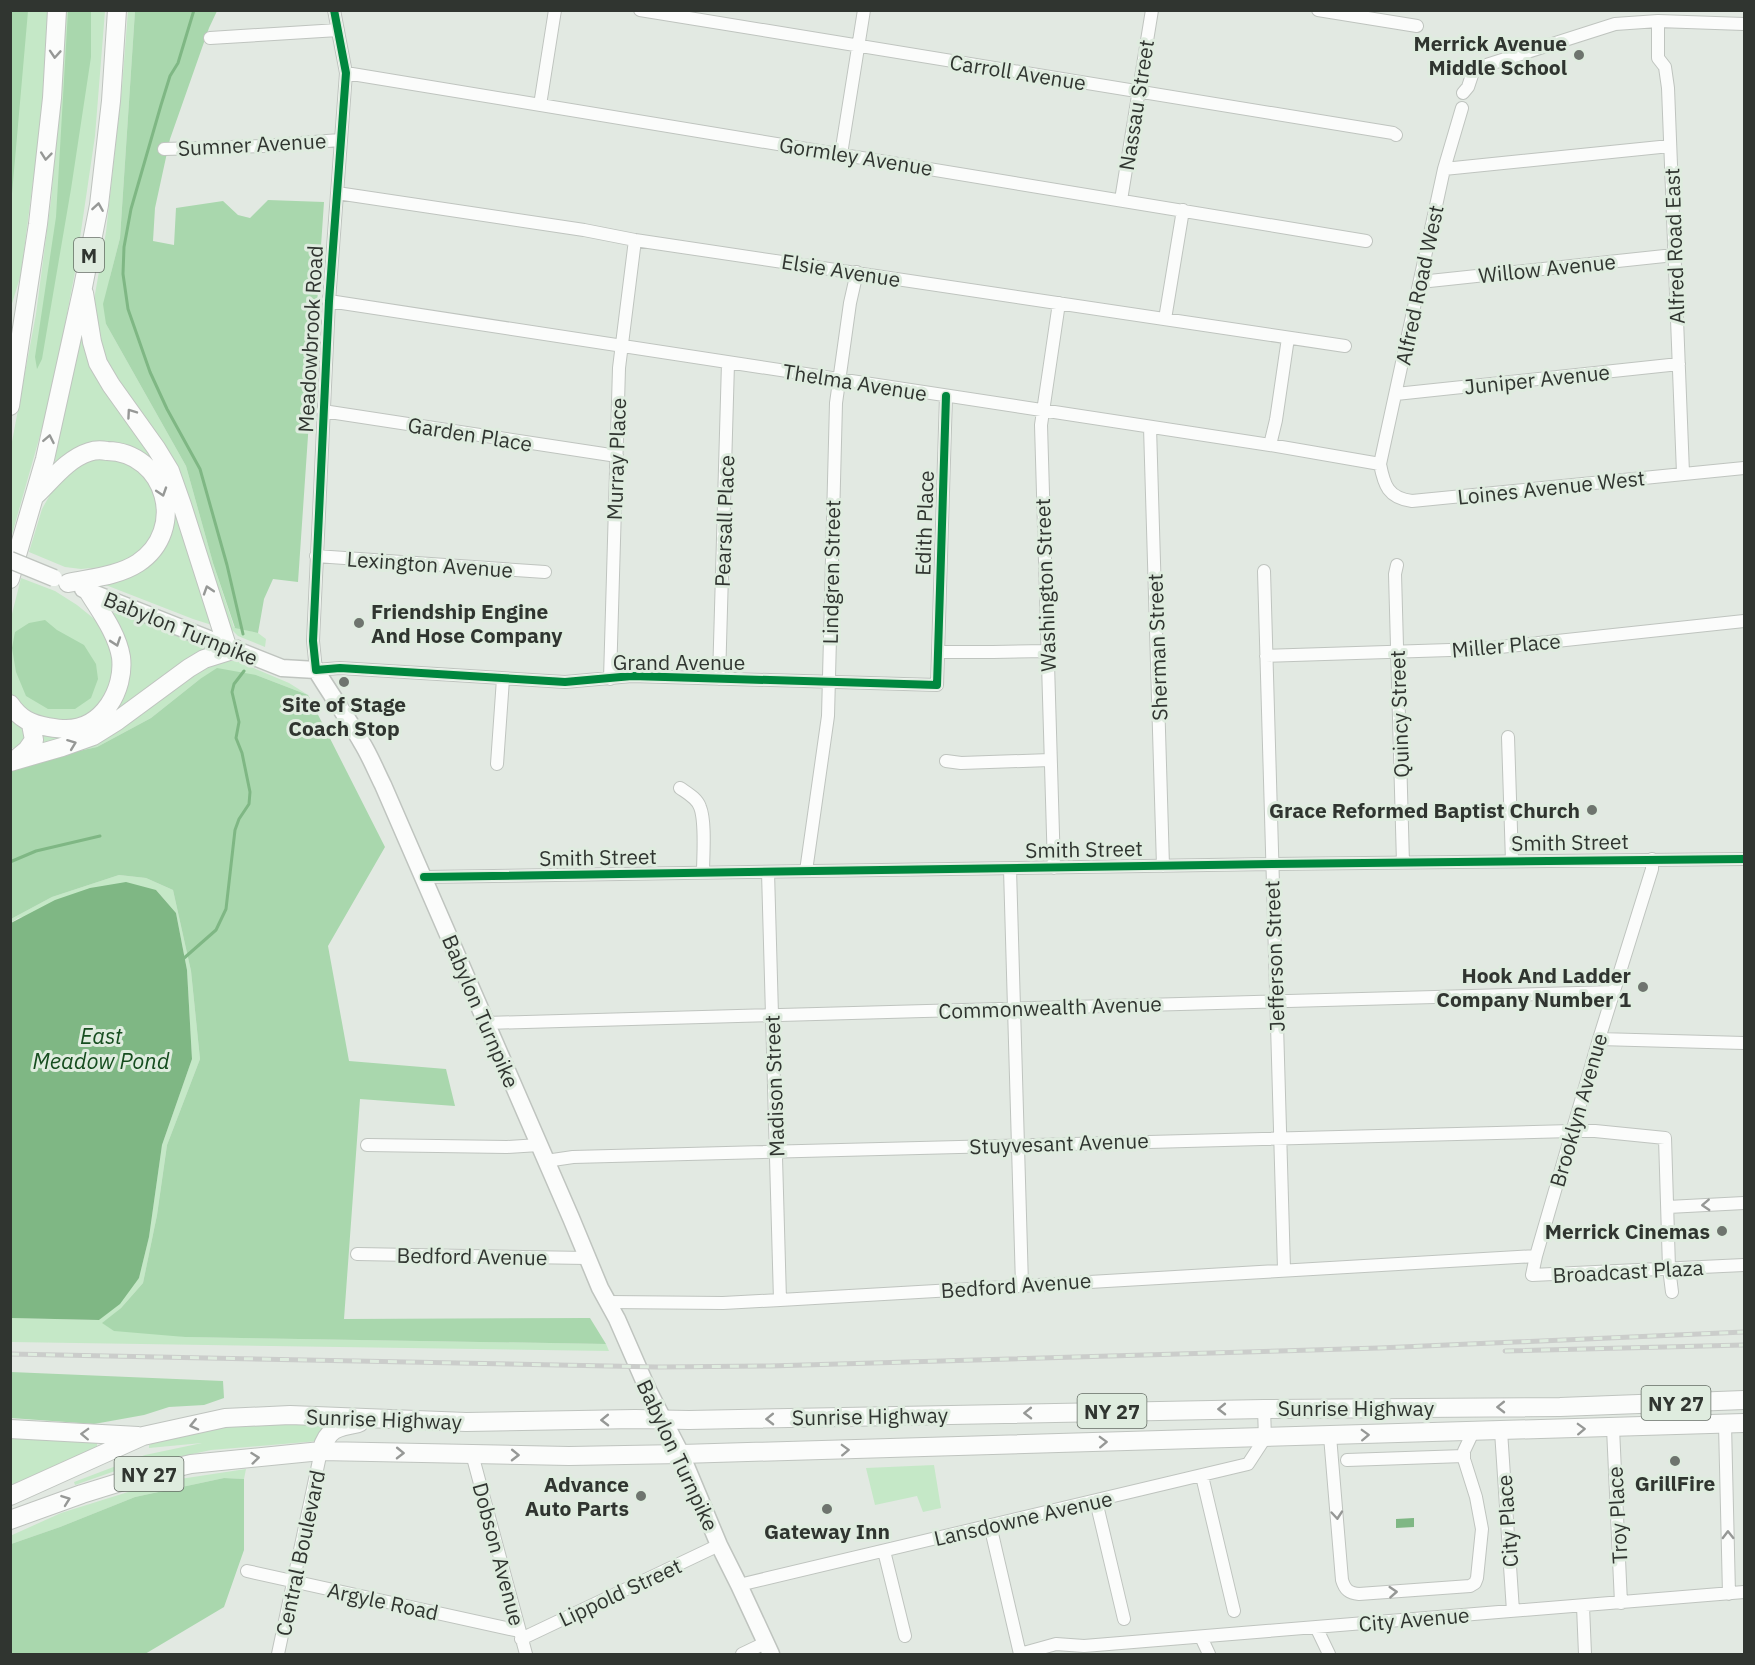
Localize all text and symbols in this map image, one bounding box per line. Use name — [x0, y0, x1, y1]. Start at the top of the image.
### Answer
place label: Merrick Avenue Middle School — [1414, 29, 1567, 81]
street label: Nassau Street — [1112, 38, 1160, 172]
street label: Carroll Avenue — [948, 47, 1088, 97]
marker: Merrick Avenue Middle School — [1572, 48, 1586, 62]
one-way arrow — [49, 50, 62, 59]
street label: Sumner Avenue — [177, 126, 327, 162]
street label: Gormley Avenue — [777, 130, 935, 182]
one-way arrow — [40, 151, 52, 161]
street label: Alfred Road East — [1657, 167, 1691, 325]
street label: Alfred Road West — [1388, 202, 1450, 368]
one-way arrow — [91, 203, 103, 212]
road number: M — [74, 238, 104, 272]
street label: Meadowbrook Road — [291, 245, 329, 433]
street label: Elsie Avenue — [780, 247, 902, 293]
street label: Willow Avenue — [1477, 247, 1617, 289]
street label: Thelma Avenue — [781, 357, 929, 407]
street label: Juniper Avenue — [1463, 357, 1611, 401]
street label: Murray Place — [600, 397, 632, 521]
one-way arrow — [128, 409, 139, 420]
street label: Garden Place — [406, 410, 534, 458]
one-way arrow — [42, 435, 55, 445]
street label: Pearsall Place — [708, 455, 740, 587]
street label: Loines Avenue West — [1456, 463, 1646, 511]
street label: Edith Place — [908, 470, 940, 576]
one-way arrow — [155, 486, 168, 497]
street label: Washington Street — [1028, 498, 1062, 672]
street label: Lindgren Street — [816, 499, 846, 645]
street label: Lexington Avenue — [346, 544, 514, 584]
street label: Sherman Street — [1140, 573, 1174, 721]
street label: Babylon Turnpike — [100, 584, 262, 672]
one-way arrow — [203, 585, 216, 596]
place label: Friendship Engine And Hose Company — [371, 597, 563, 649]
marker: Friendship Engine And Hose Company — [352, 616, 366, 630]
street label: Miller Place — [1450, 626, 1562, 664]
one-way arrow — [109, 636, 121, 647]
street label: Grand Avenue — [613, 648, 745, 676]
street label: Quincy Street — [1383, 650, 1415, 778]
marker: Site of Stage Coach Stop — [337, 675, 351, 689]
place label: Site of Stage Coach Stop — [282, 690, 406, 742]
one-way arrow — [66, 738, 76, 751]
place label: Grace Reformed Baptist Church — [1269, 796, 1580, 824]
marker: Grace Reformed Baptist Church — [1585, 803, 1599, 817]
street label: Smith Street — [1511, 827, 1629, 857]
street label: Smith Street — [1025, 834, 1143, 864]
street label: Smith Street — [539, 842, 657, 872]
street label: Jefferson Street — [1257, 880, 1291, 1032]
street label: Babylon Turnpike — [436, 930, 526, 1092]
place label: Hook And Ladder Company Number 1 — [1436, 961, 1632, 1013]
marker: Hook And Ladder Company Number 1 — [1636, 980, 1650, 994]
street label: Commonwealth Avenue — [938, 989, 1162, 1025]
street label: Madison Street — [758, 1014, 790, 1158]
water label: East Meadow Pond — [32, 1021, 170, 1075]
street label: Brooklyn Avenue — [1543, 1030, 1613, 1190]
street label: Stuyvesant Avenue — [969, 1126, 1149, 1160]
one-way arrow — [1702, 1198, 1711, 1211]
place label: Merrick Cinemas — [1545, 1217, 1710, 1245]
marker: Merrick Cinemas — [1715, 1224, 1729, 1238]
street label: Bedford Avenue — [396, 1241, 548, 1271]
street label: Broadcast Plaza — [1552, 1253, 1704, 1289]
street label: Bedford Avenue — [940, 1266, 1092, 1304]
street label: Babylon Turnpike — [631, 1375, 725, 1535]
road number: NY 27 — [1642, 1386, 1710, 1420]
road number: NY 27 — [1078, 1394, 1146, 1428]
street label: Sunrise Highway — [1278, 1394, 1435, 1422]
street label: Sunrise Highway — [792, 1401, 949, 1431]
one-way arrow — [1497, 1401, 1506, 1413]
street label: Sunrise Highway — [305, 1402, 463, 1436]
one-way arrow — [1218, 1403, 1227, 1415]
one-way arrow — [1023, 1407, 1032, 1419]
one-way arrow — [765, 1412, 774, 1425]
one-way arrow — [601, 1414, 610, 1426]
one-way arrow — [190, 1418, 200, 1431]
one-way arrow — [1576, 1423, 1585, 1435]
one-way arrow — [80, 1428, 89, 1441]
one-way arrow — [1361, 1428, 1370, 1441]
one-way arrow — [1098, 1436, 1107, 1448]
one-way arrow — [840, 1443, 849, 1456]
one-way arrow — [396, 1447, 405, 1459]
one-way arrow — [510, 1449, 519, 1461]
one-way arrow — [251, 1452, 260, 1465]
marker: GrillFire — [1668, 1454, 1682, 1468]
road number: NY 27 — [114, 1457, 184, 1491]
street label: Troy Place — [1600, 1466, 1634, 1564]
street label: Central Boulevard — [269, 1467, 331, 1639]
place label: GrillFire — [1635, 1469, 1716, 1497]
place label: Advance Auto Parts — [525, 1470, 629, 1522]
street label: City Place — [1490, 1474, 1524, 1568]
street label: Dobson Avenue — [466, 1479, 532, 1629]
street label: Lansdowne Avenue — [931, 1484, 1115, 1552]
marker: Advance Auto Parts — [634, 1489, 648, 1503]
one-way arrow — [60, 1495, 71, 1508]
marker: Gateway Inn — [820, 1502, 834, 1516]
one-way arrow — [1330, 1511, 1343, 1520]
place label: Gateway Inn — [764, 1517, 890, 1545]
one-way arrow — [1722, 1531, 1734, 1540]
street label: Lippold Street — [554, 1551, 686, 1633]
street label: Argyle Road — [325, 1576, 441, 1626]
one-way arrow — [1389, 1585, 1398, 1598]
street label: City Avenue — [1357, 1600, 1471, 1638]

